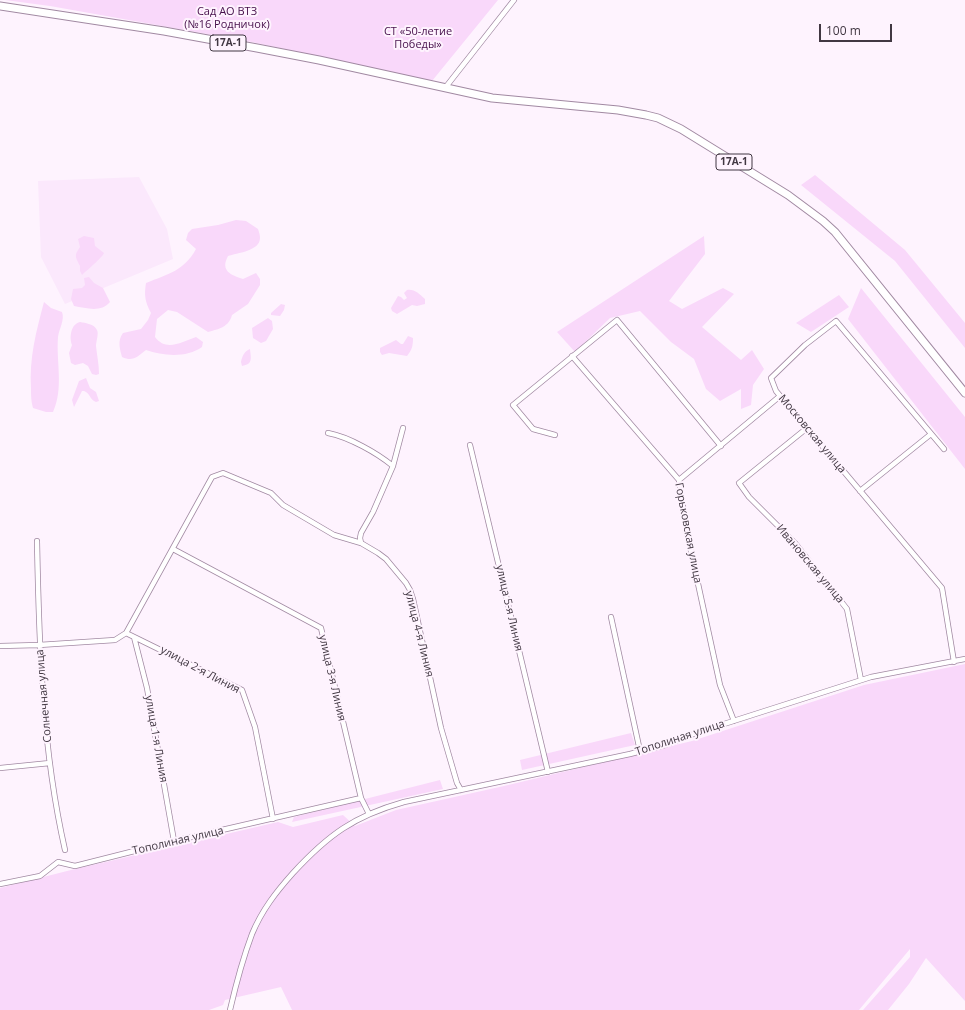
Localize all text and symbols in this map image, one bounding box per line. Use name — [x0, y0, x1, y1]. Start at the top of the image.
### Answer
park label: Сад АО ВТЗ (№16 Родничок) — [184, 5, 270, 31]
scale bar — [821, 16, 894, 42]
text: 100 m — [826, 22, 861, 39]
park label: СТ «50-летие Победы» — [384, 25, 452, 51]
road number: 17А-1 — [210, 35, 246, 51]
road number: 17А-1 — [716, 154, 752, 170]
street label: Московская улица — [775, 392, 849, 476]
street label: Горьковская улица — [672, 482, 704, 584]
street label: Ивановская улица — [773, 522, 847, 606]
street label: улица 5-я Линия — [493, 564, 525, 652]
street label: улица 4-я Линия — [402, 590, 436, 678]
street label: улица 3-я Линия — [316, 634, 348, 722]
street label: улица 2-я Линия — [158, 643, 242, 697]
street label: Солнечная улица — [33, 649, 55, 743]
street label: улица 1-я Линия — [142, 694, 170, 784]
street label: Тополиная улица — [634, 717, 726, 759]
street label: Тополиная улица — [131, 824, 225, 858]

